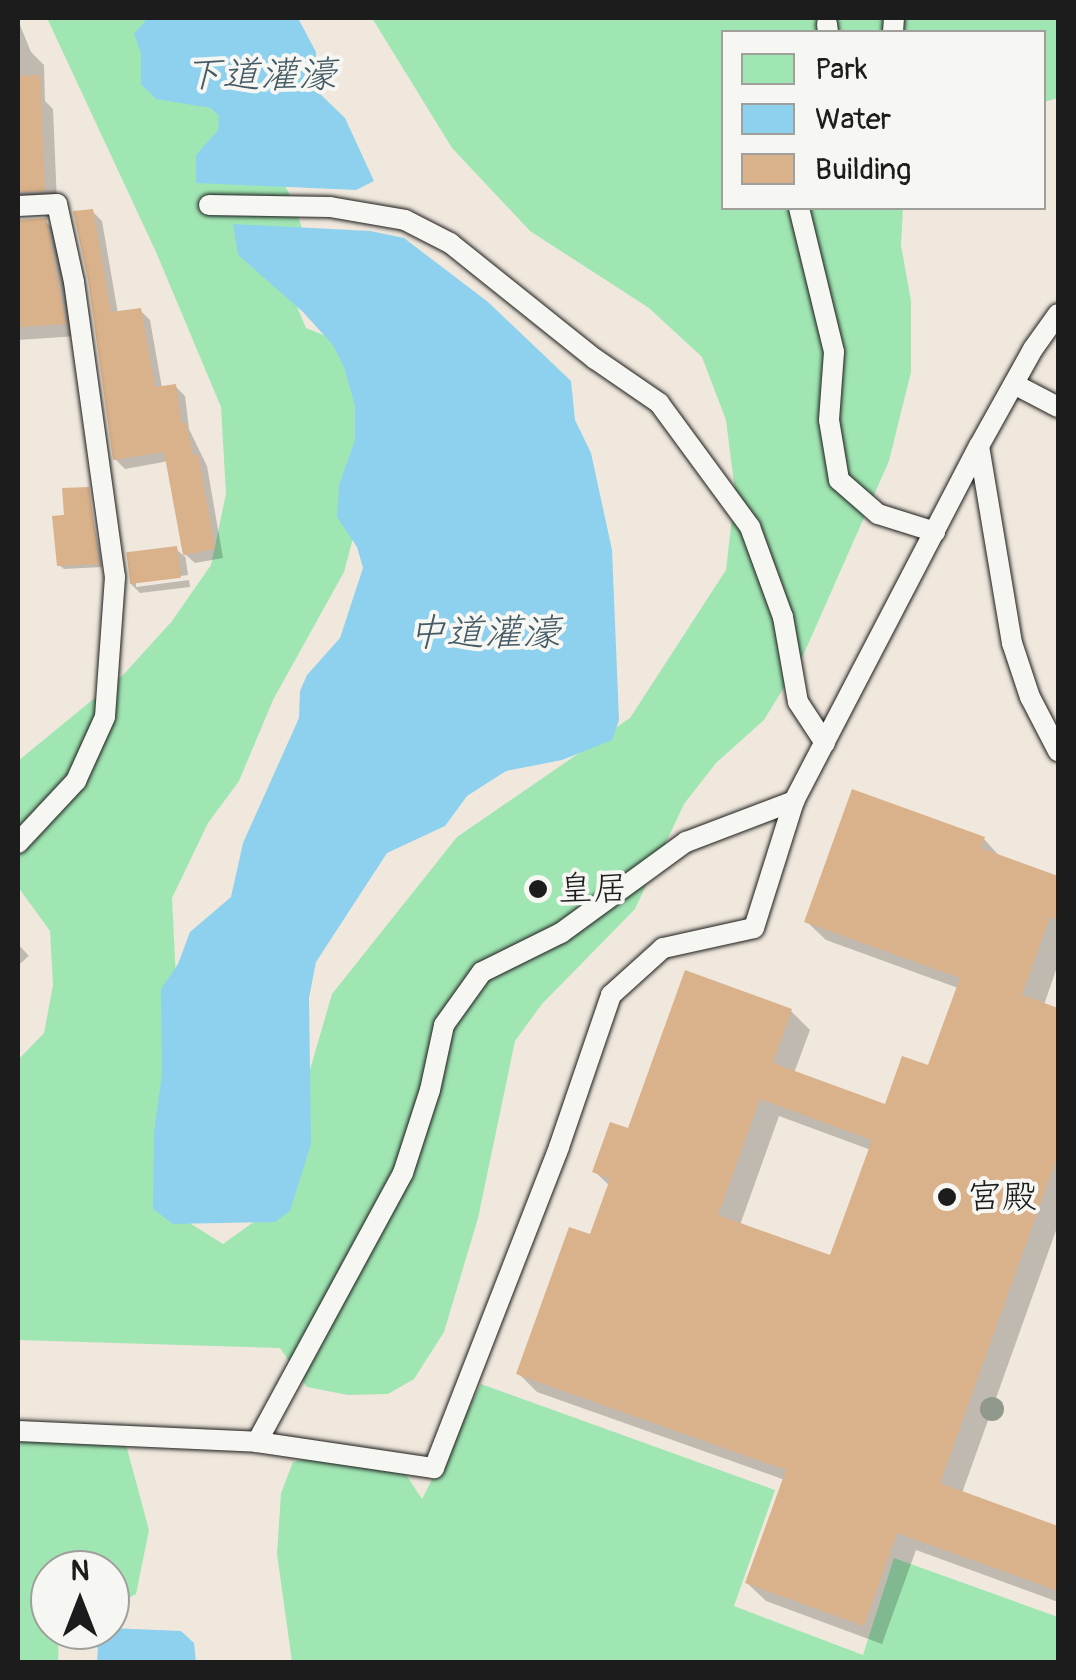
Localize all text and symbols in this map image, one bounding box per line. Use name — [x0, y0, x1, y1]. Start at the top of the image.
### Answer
legend — [721, 30, 1046, 210]
text: Park — [815, 51, 868, 88]
water label: 下道灌濠 — [184, 53, 336, 99]
text: Water — [815, 101, 891, 138]
text: Building — [815, 151, 911, 188]
water label: 中道灌濠 — [408, 611, 560, 657]
place label: 皇居 — [558, 868, 628, 910]
marker: 皇居 — [527, 878, 549, 900]
place label: 宮殿 — [967, 1176, 1037, 1218]
marker: 宮殿 — [936, 1186, 958, 1208]
north arrow — [30, 1550, 130, 1650]
text: N — [71, 1554, 89, 1589]

